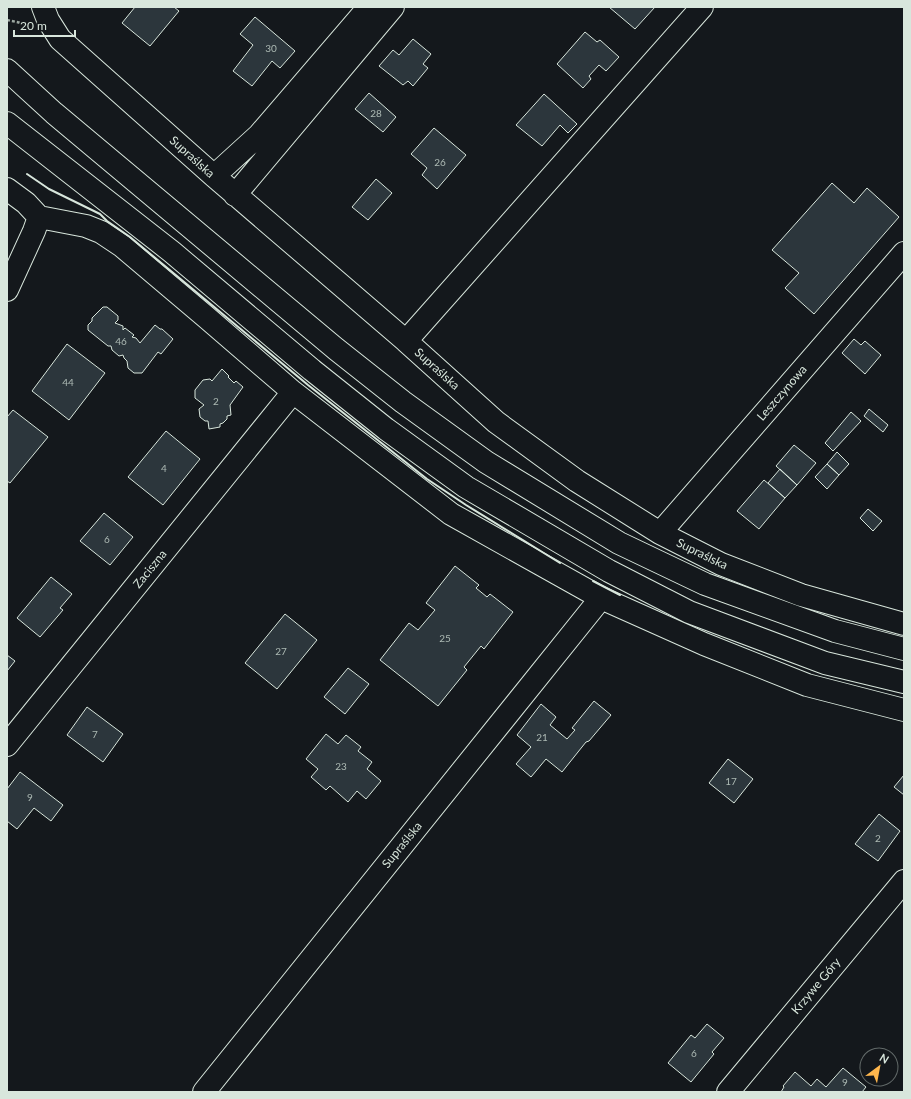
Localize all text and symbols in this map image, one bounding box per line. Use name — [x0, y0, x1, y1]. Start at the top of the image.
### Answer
scale bar — [14, 12, 75, 38]
text: 20 m — [20, 18, 47, 33]
house number: 30 — [265, 42, 277, 54]
house number: 28 — [370, 107, 382, 119]
street label: Supraślska — [167, 133, 218, 181]
house number: 26 — [434, 156, 446, 168]
house number: 46 — [115, 335, 127, 347]
street label: Supraślska — [412, 345, 463, 393]
street label: Leszczynowa — [753, 362, 810, 423]
house number: 44 — [62, 376, 74, 388]
house number: 2 — [213, 395, 219, 407]
house number: 4 — [161, 462, 167, 474]
house number: 6 — [104, 533, 110, 545]
street label: Supraślska — [674, 535, 730, 572]
street label: Zaciszna — [130, 546, 170, 591]
house number: 25 — [439, 632, 451, 644]
house number: 27 — [275, 645, 287, 657]
house number: 7 — [92, 728, 98, 740]
house number: 21 — [536, 731, 548, 743]
house number: 23 — [335, 760, 347, 772]
house number: 17 — [725, 775, 737, 787]
house number: 9 — [27, 791, 33, 803]
street label: Supraślska — [378, 818, 425, 871]
house number: 2 — [875, 832, 881, 844]
street label: Krzywe Góry — [788, 954, 844, 1017]
house number: 6 — [691, 1047, 697, 1059]
north arrow — [859, 1047, 899, 1087]
text: N — [878, 1050, 892, 1066]
house number: 9 — [842, 1076, 848, 1088]

